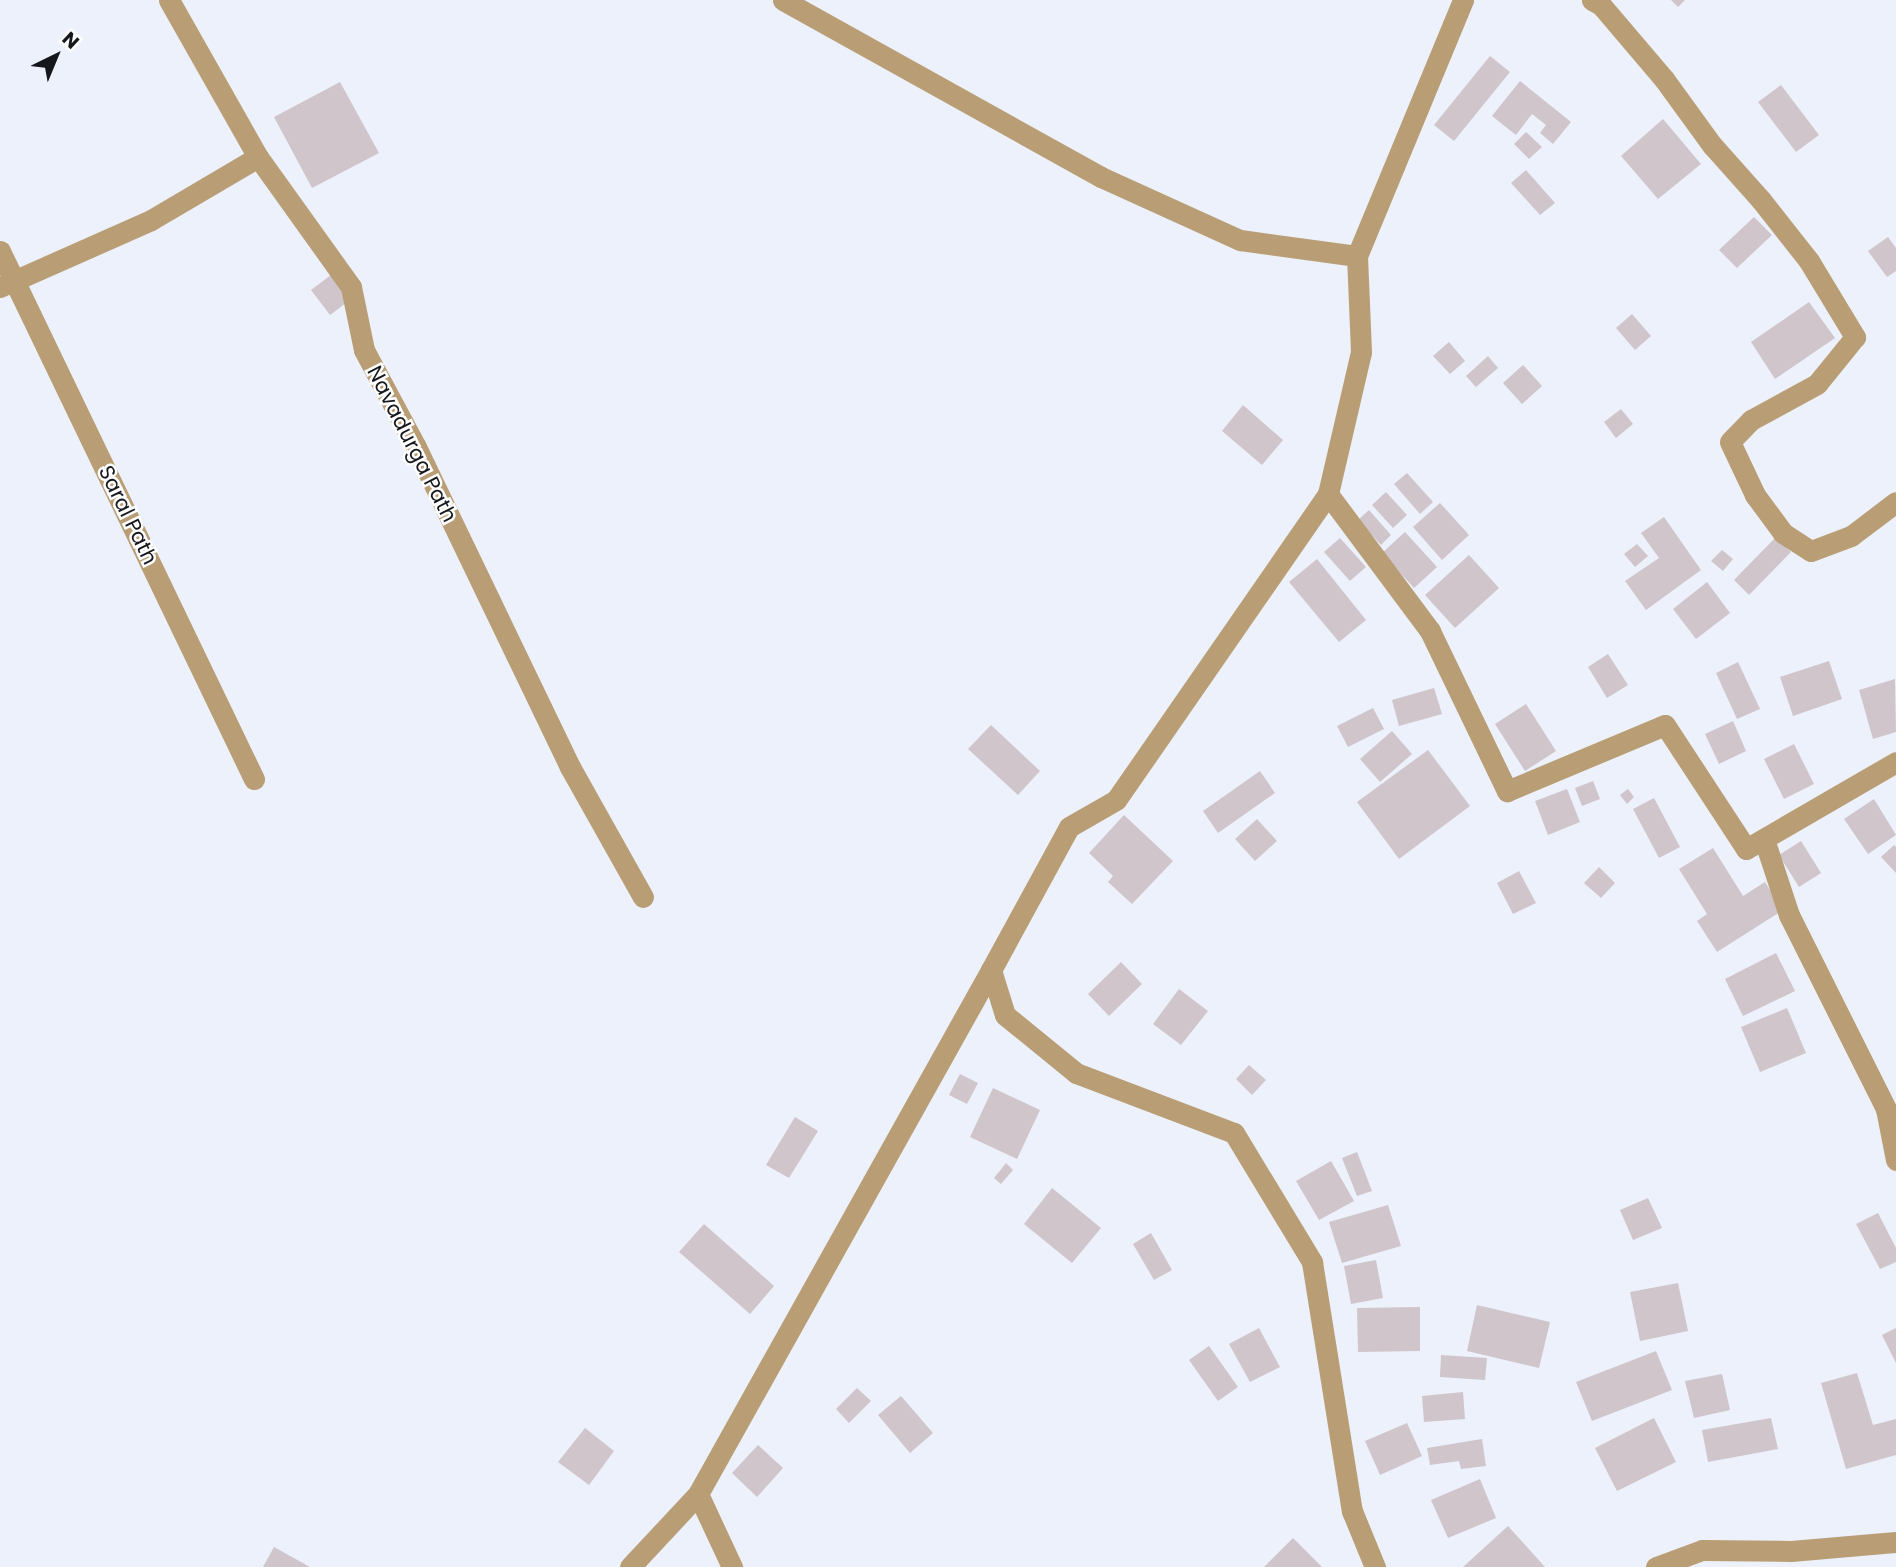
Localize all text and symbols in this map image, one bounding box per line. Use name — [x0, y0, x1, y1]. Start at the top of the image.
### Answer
north arrow — [21, 21, 91, 91]
text: N — [56, 26, 85, 55]
street label: Navadurga Path — [362, 362, 462, 526]
street label: Saral Path — [93, 461, 163, 569]

